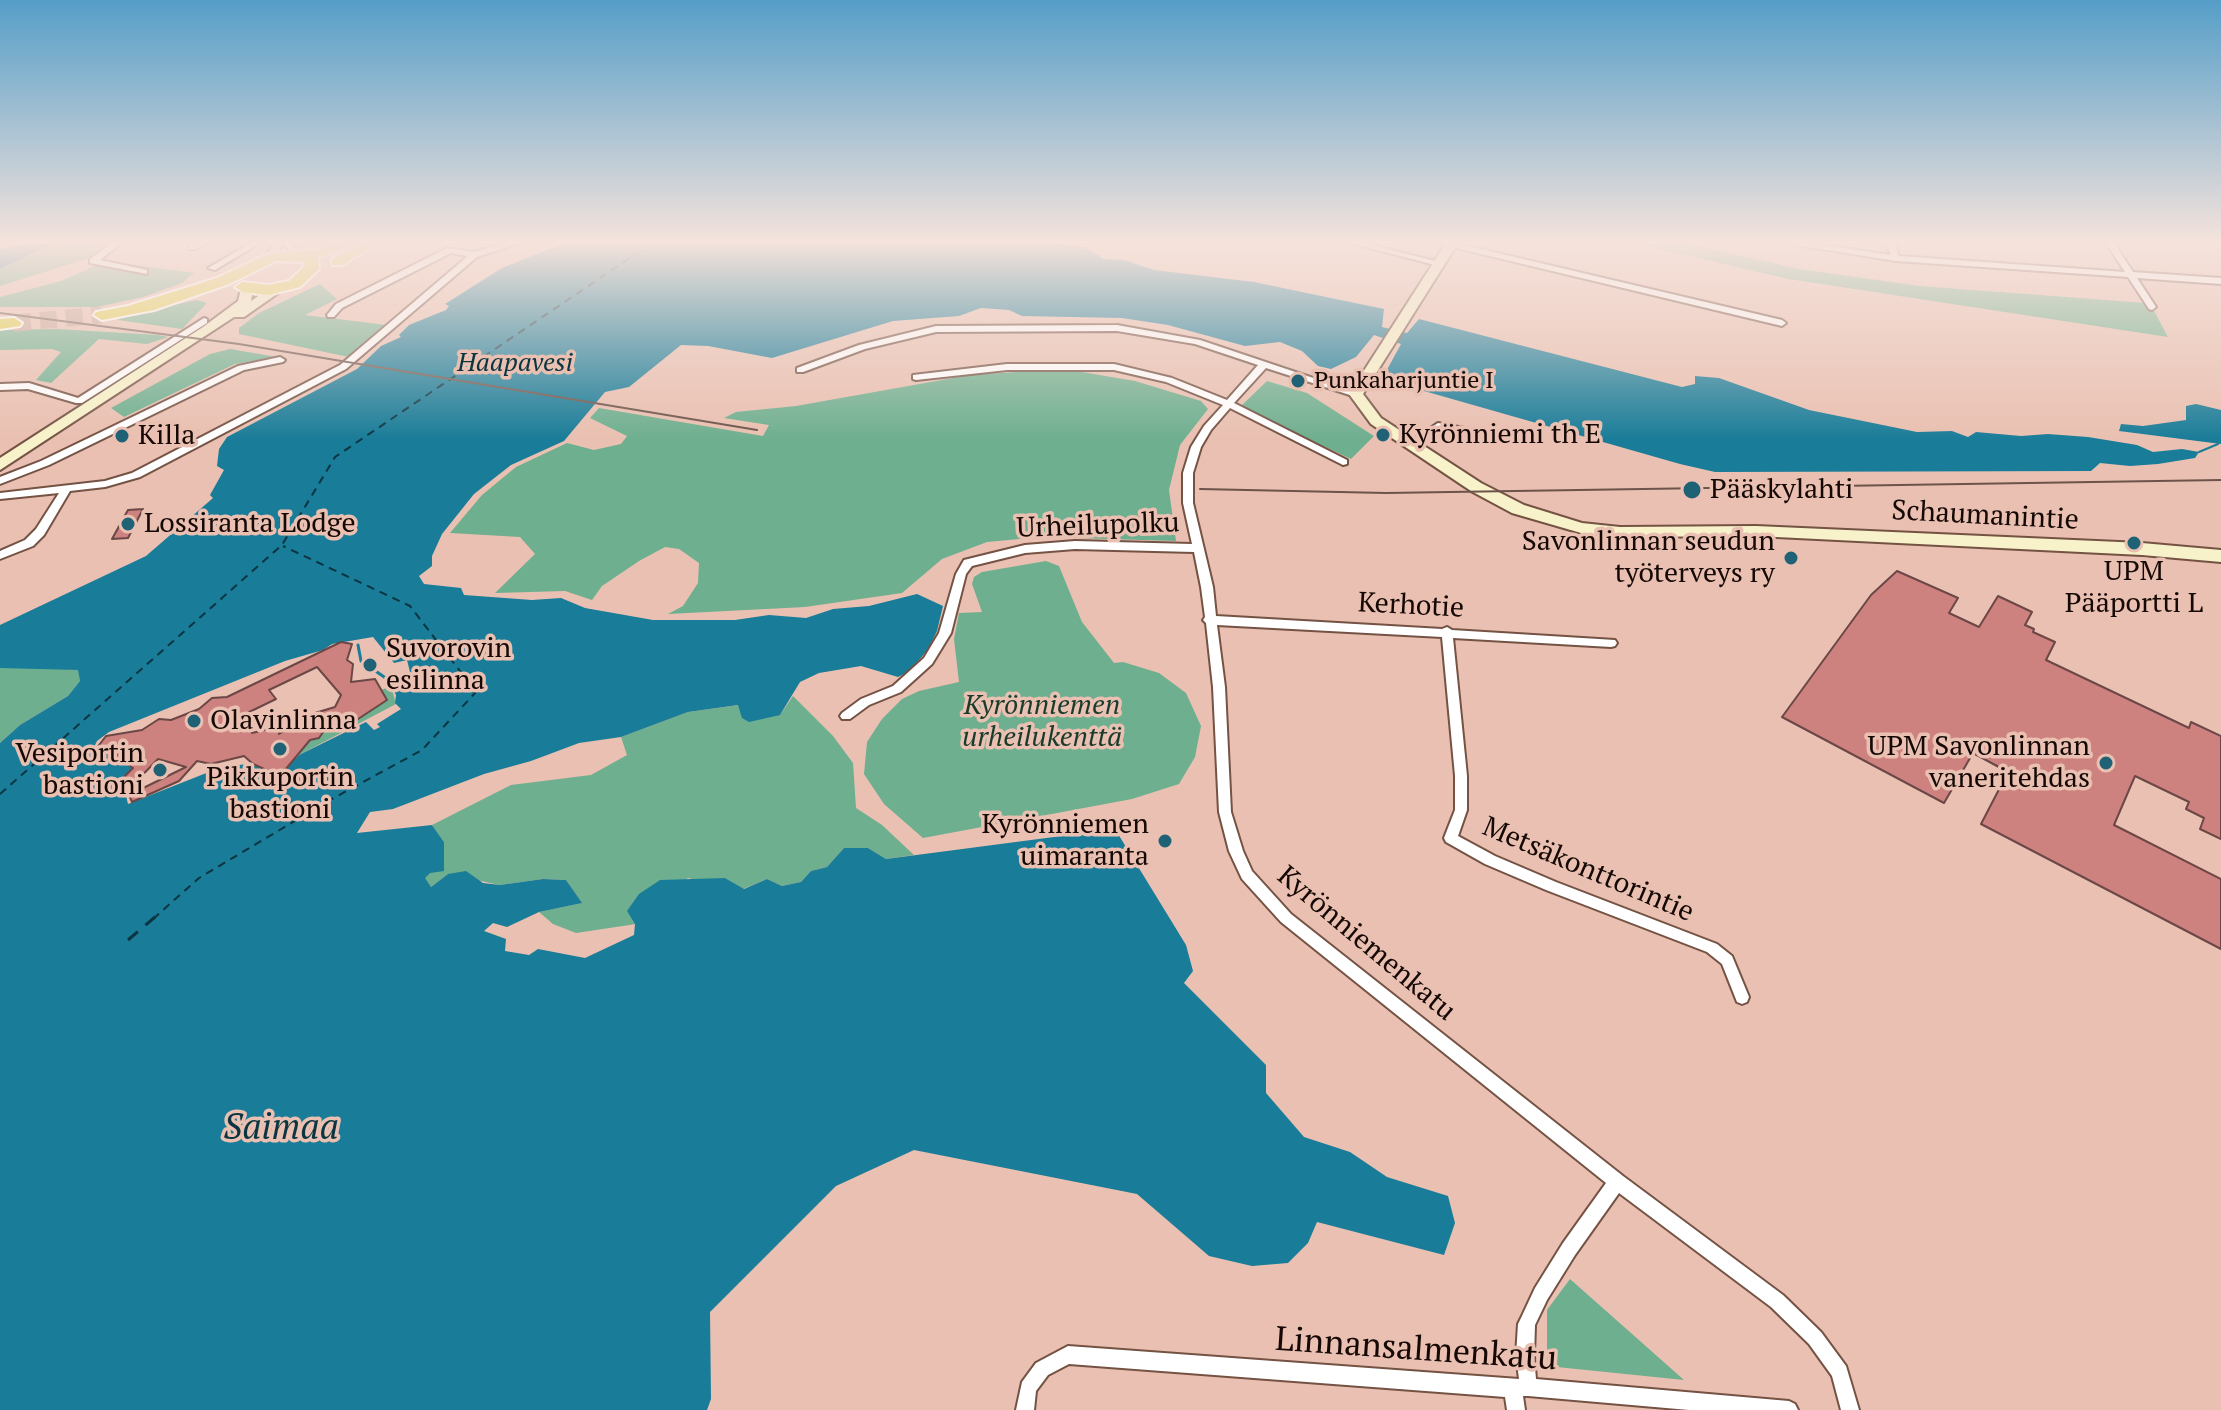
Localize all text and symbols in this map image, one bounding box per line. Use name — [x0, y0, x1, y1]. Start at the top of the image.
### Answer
water label: Haapavesi — [457, 348, 573, 380]
place label: Punkaharjuntie I — [1314, 367, 1494, 395]
marker: Punkaharjuntie I — [1289, 372, 1307, 390]
place label: Kyrönniemi th E — [1399, 418, 1601, 452]
place label: Killa — [138, 419, 196, 453]
marker: Kyrönniemi th E — [1374, 426, 1392, 444]
marker: Killa — [113, 427, 131, 445]
place label: Pääskylahti — [1710, 473, 1853, 507]
marker: Pääskylahti — [1681, 479, 1703, 501]
street label: Schaumanintie — [1890, 494, 2080, 538]
street label: Urheilupolku — [1016, 506, 1180, 546]
place label: Lossiranta Lodge — [144, 507, 356, 541]
marker: Lossiranta Lodge — [119, 515, 137, 533]
place label: Savonlinnan seudun työterveys ry — [1522, 525, 1775, 591]
marker: UPM Pääportti L — [2125, 534, 2143, 552]
marker: Savonlinnan seudun työterveys ry — [1782, 549, 1800, 567]
place label: UPM Pääportti L — [2065, 555, 2203, 621]
street label: Kerhotie — [1357, 586, 1465, 626]
place label: Suvorovin esilinna — [386, 632, 511, 698]
marker: Suvorovin esilinna — [361, 656, 379, 674]
park label: Kyrönniemen urheilukenttä — [962, 689, 1122, 755]
place label: Olavinlinna — [210, 704, 357, 738]
marker: Olavinlinna — [185, 712, 203, 730]
place label: UPM Savonlinnan vaneritehdas — [1868, 730, 2090, 796]
place label: Vesiportin bastioni — [15, 737, 144, 803]
marker: Pikkuportin bastioni — [271, 740, 289, 758]
marker: UPM Savonlinnan vaneritehdas — [2097, 754, 2115, 772]
marker: Vesiportin bastioni — [151, 761, 169, 779]
place label: Pikkuportin bastioni — [206, 761, 354, 827]
place label: Kyrönniemen uimaranta — [981, 808, 1149, 874]
street label: Metsäkonttorintie — [1477, 810, 1699, 930]
marker: Kyrönniemen uimaranta — [1156, 832, 1174, 850]
street label: Kyrönniemenkatu — [1270, 860, 1462, 1028]
water label: Saimaa — [223, 1107, 339, 1151]
street label: Linnansalmenkatu — [1274, 1320, 1558, 1380]

